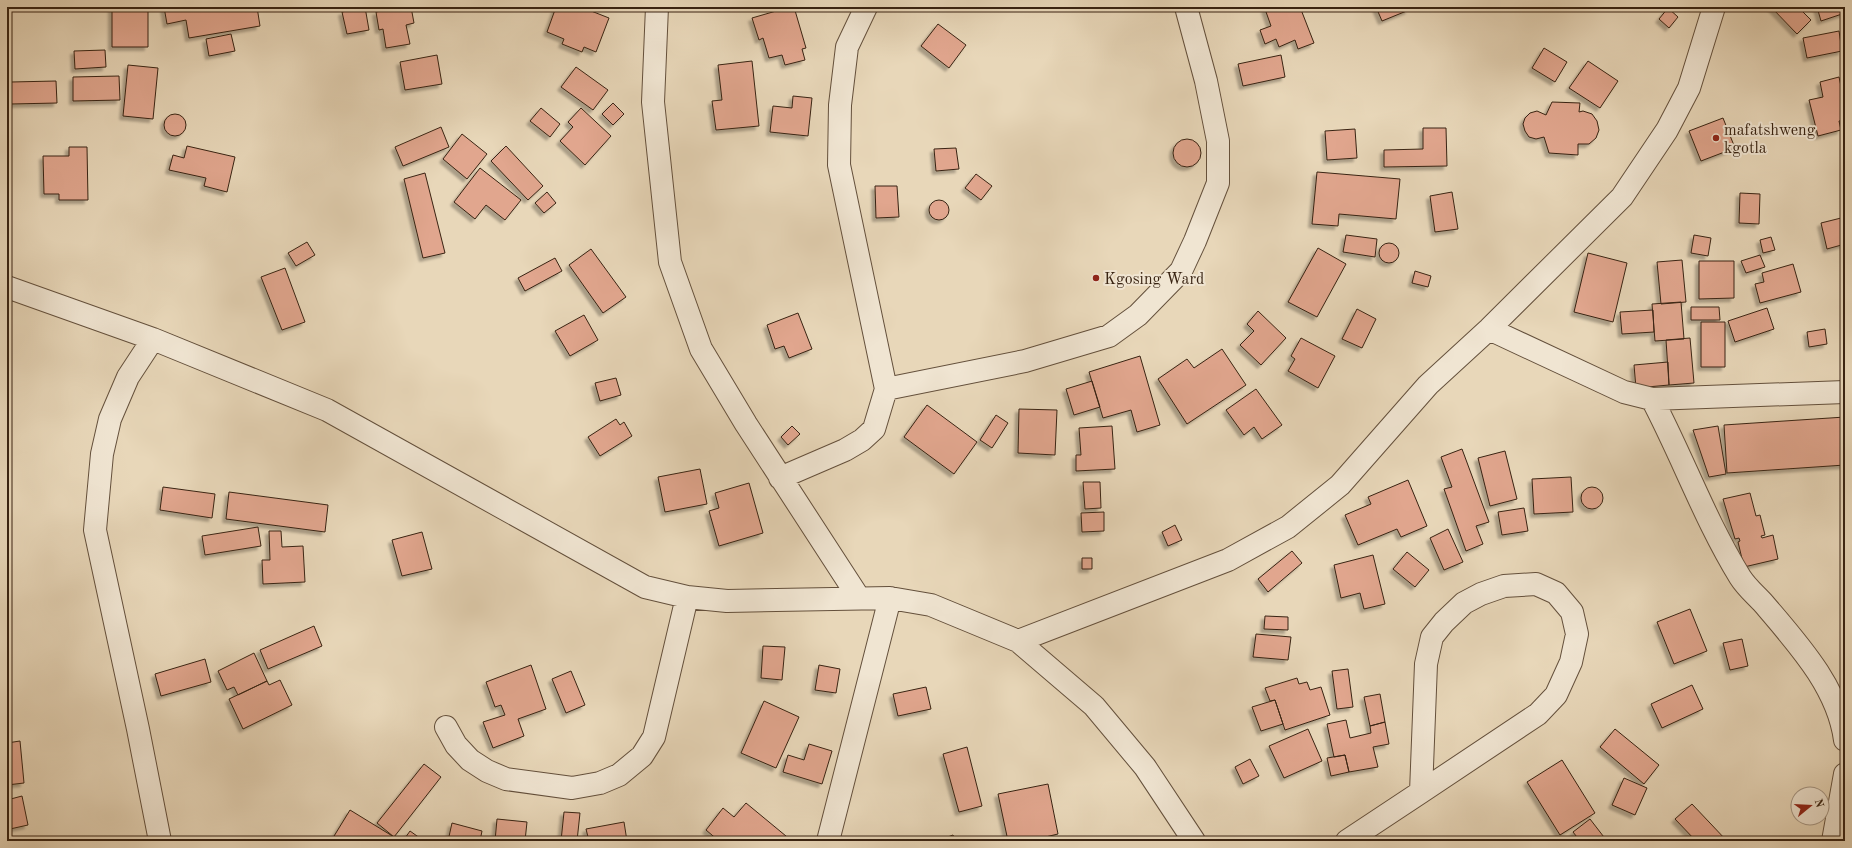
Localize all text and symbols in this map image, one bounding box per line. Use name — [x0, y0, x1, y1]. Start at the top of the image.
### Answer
place label: mafatshweng kgotla — [1724, 123, 1816, 157]
marker: mafatshweng kgotla — [1711, 133, 1721, 143]
place label: Kgosing Ward — [1104, 272, 1204, 288]
marker: Kgosing Ward — [1091, 273, 1101, 283]
north arrow — [1790, 786, 1830, 826]
text: N — [1812, 798, 1825, 810]

